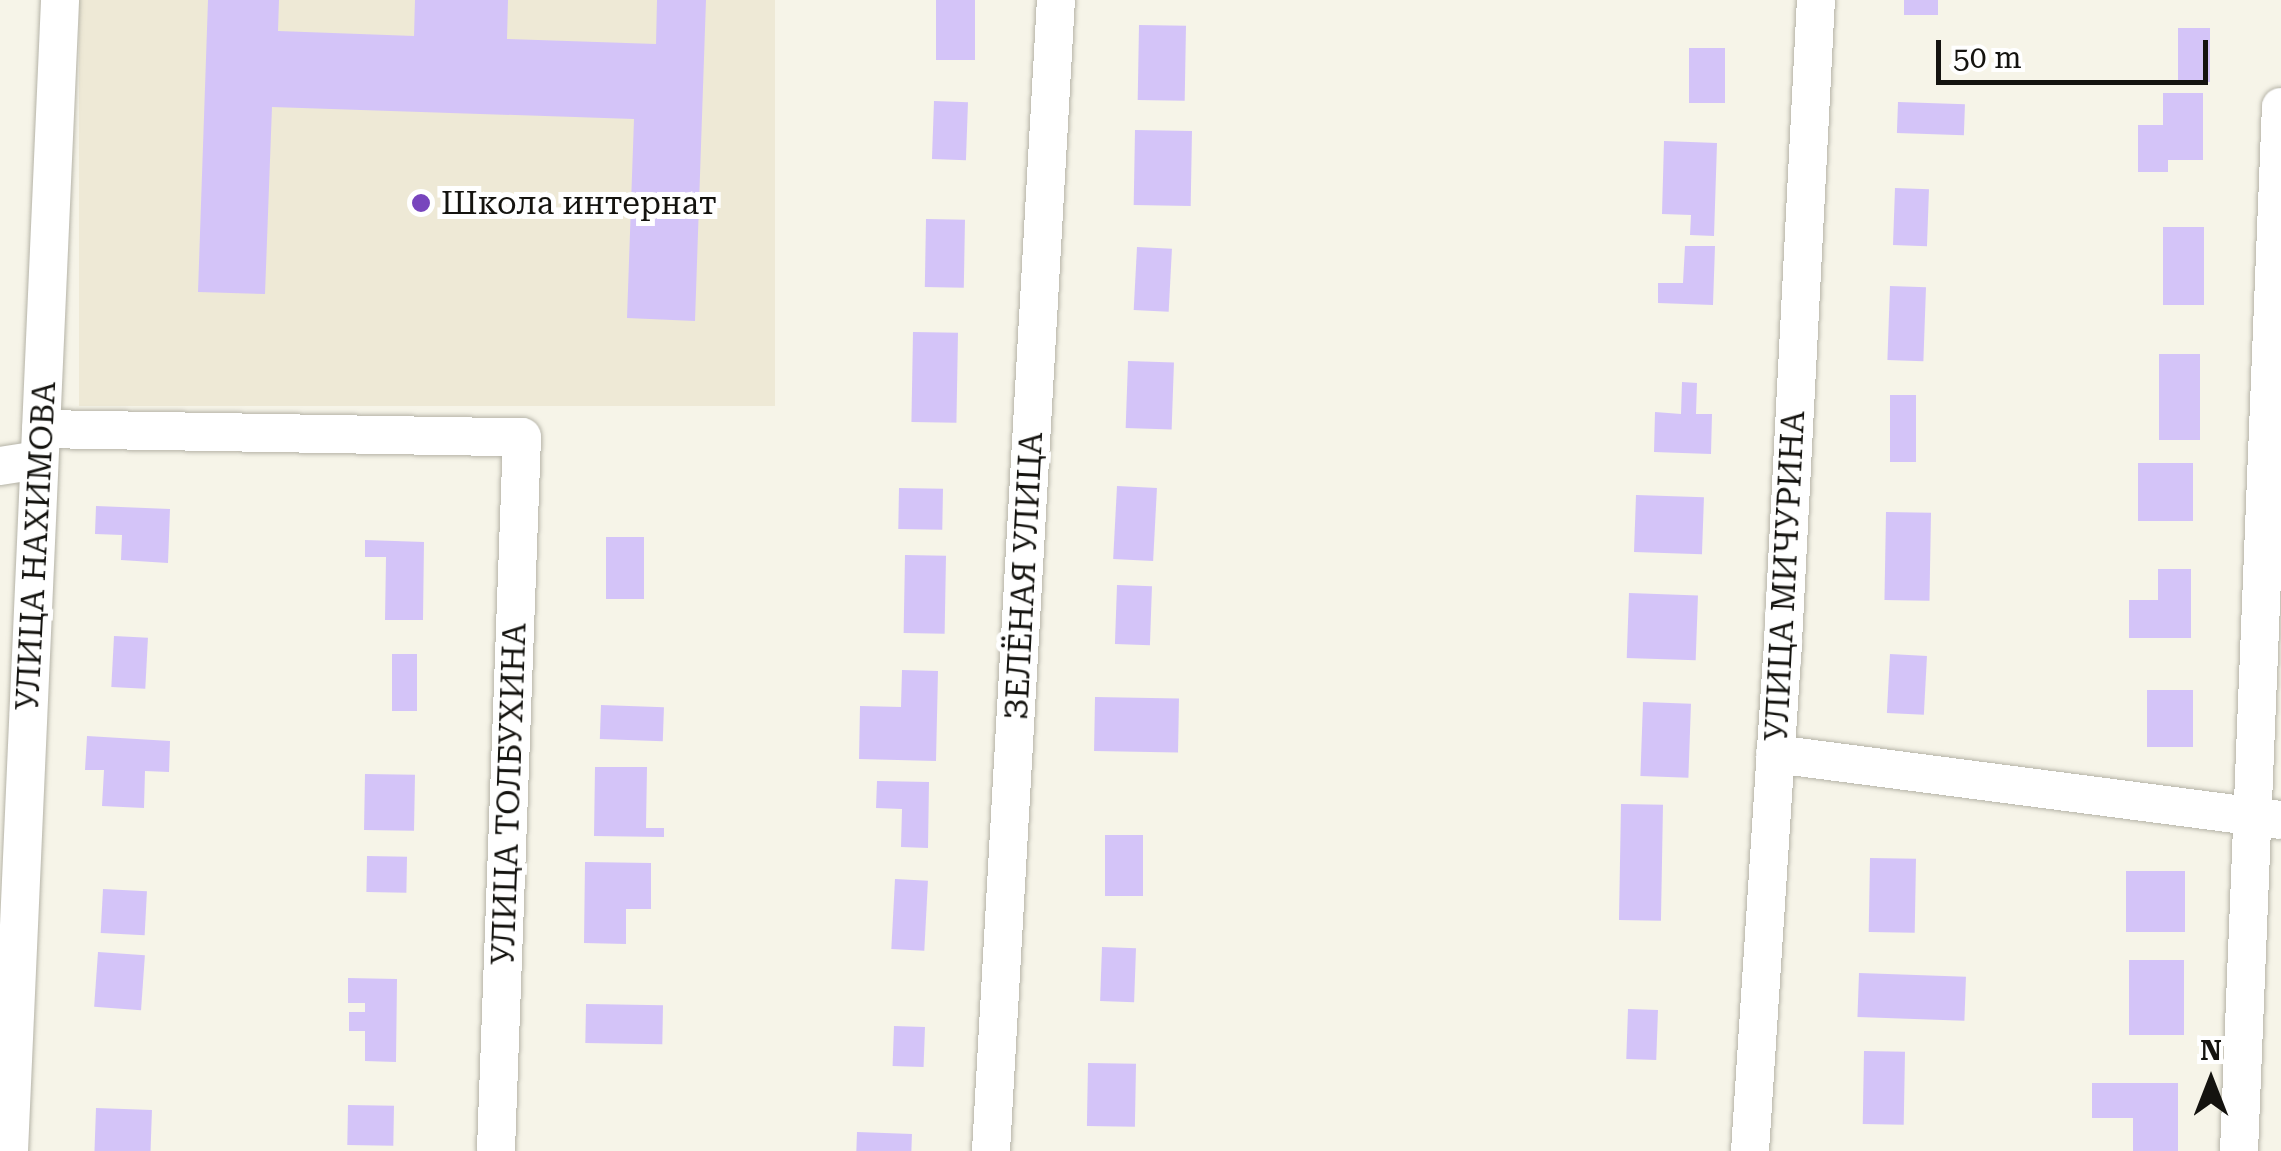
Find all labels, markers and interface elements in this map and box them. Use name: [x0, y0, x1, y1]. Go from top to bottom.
scale bar: [1941, 20, 2214, 82]
text: 50 m: [1953, 40, 2022, 75]
place label: Школа интернат: [441, 184, 717, 222]
marker: Школа интернат: [410, 192, 432, 214]
street label: УЛИЦА НАХИМОВА: [8, 381, 64, 711]
street label: УЛИЦА МИЧУРИНА: [1757, 410, 1813, 742]
street label: ЗЕЛЁНАЯ УЛИЦА: [997, 431, 1051, 721]
street label: УЛИЦА ТОЛБУХИНА: [484, 622, 534, 966]
north arrow: [2161, 1031, 2261, 1131]
text: N: [2200, 1034, 2222, 1067]

